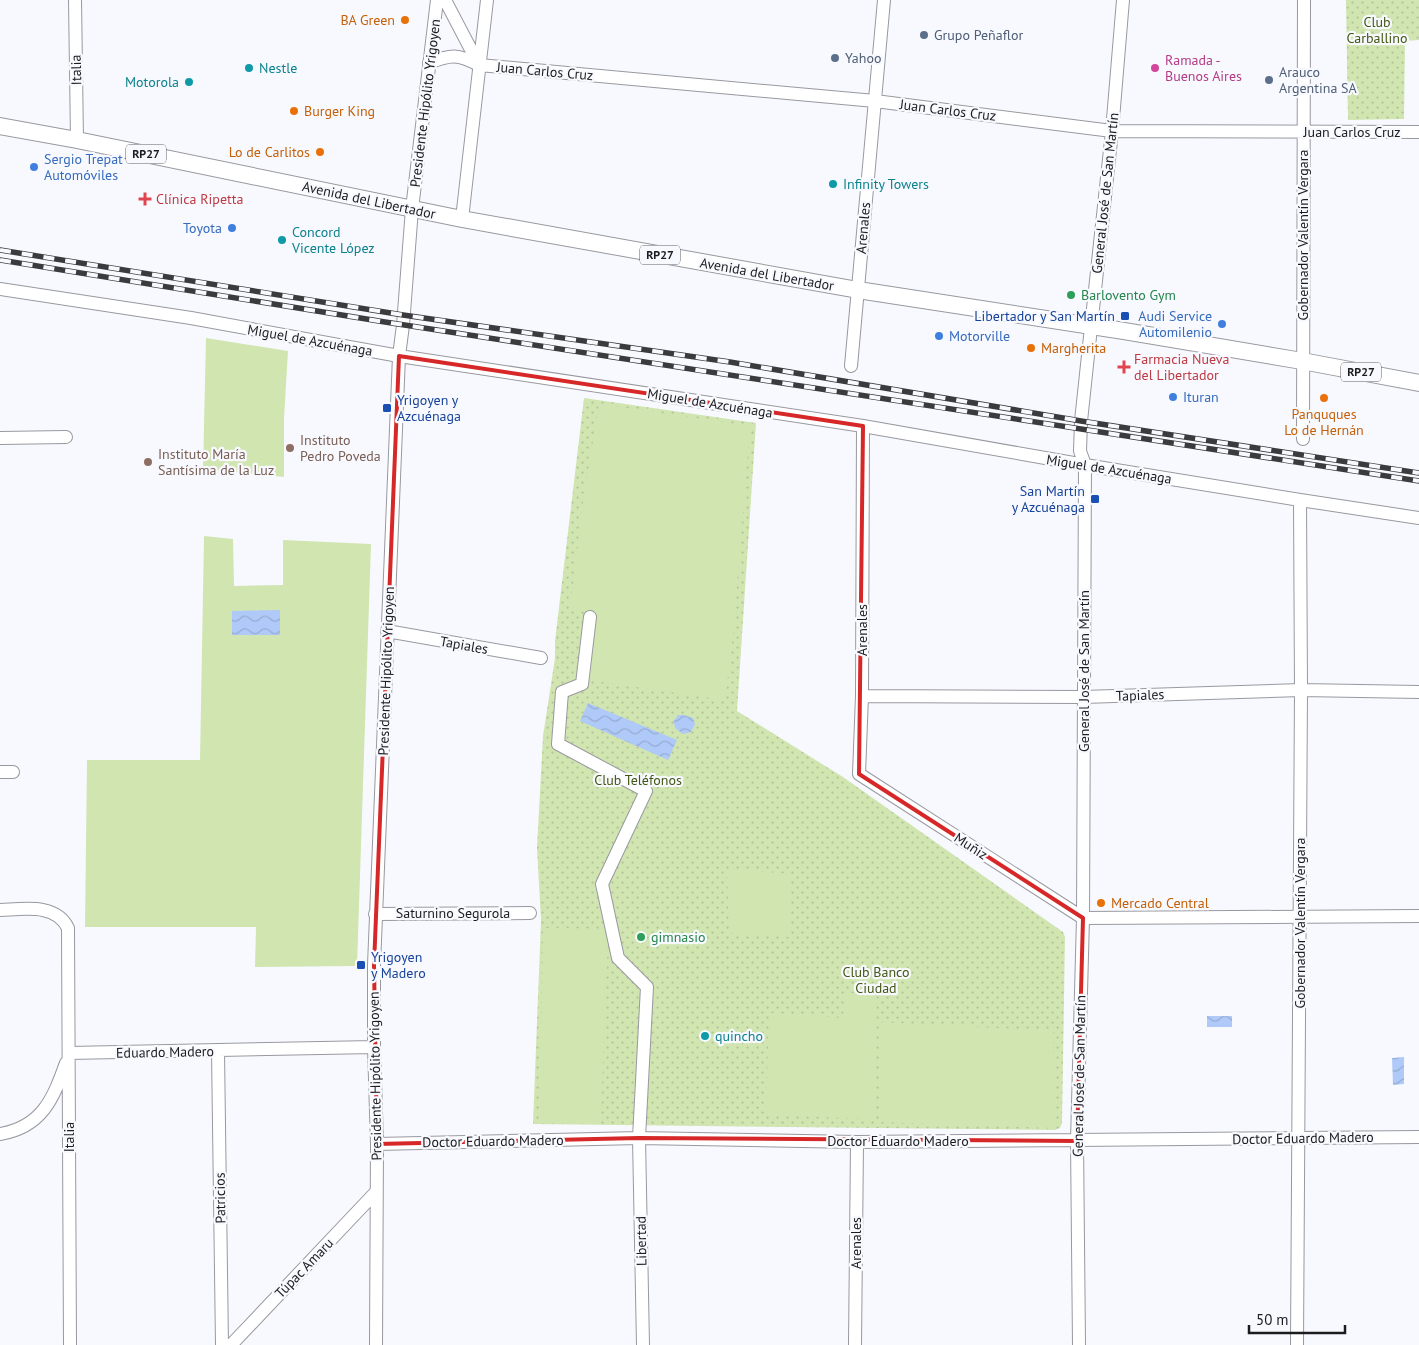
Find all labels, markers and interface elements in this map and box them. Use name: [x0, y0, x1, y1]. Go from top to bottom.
place label: BA Green: [340, 11, 395, 29]
park label: Club Carballino: [1346, 13, 1408, 47]
marker: BA Green: [399, 14, 411, 26]
street label: Presidente Hipólito Yrigoyen: [406, 18, 444, 188]
place label: Grupo Peñaflor: [934, 26, 1023, 44]
marker: Grupo Peñaflor: [918, 29, 930, 41]
place label: Yahoo: [845, 49, 881, 67]
place label: Ramada - Buenos Aires: [1165, 51, 1242, 85]
marker: Yahoo: [829, 52, 841, 64]
street label: Italia: [67, 55, 85, 85]
street label: Juan Carlos Cruz: [495, 58, 594, 84]
place label: Nestle: [259, 59, 297, 77]
marker: Nestle: [243, 62, 255, 74]
marker: Ramada - Buenos Aires: [1149, 62, 1161, 74]
place label: Arauco Argentina SA: [1279, 63, 1358, 97]
place label: Motorola: [125, 73, 179, 91]
marker: Arauco Argentina SA: [1263, 74, 1275, 86]
marker: Motorola: [183, 76, 195, 88]
street label: Juan Carlos Cruz: [898, 95, 997, 125]
place label: Burger King: [304, 102, 375, 120]
marker: Burger King: [288, 105, 300, 117]
street label: General José de San Martín: [1088, 112, 1122, 274]
street label: Juan Carlos Cruz: [1303, 123, 1400, 141]
place label: Lo de Carlitos: [229, 143, 310, 161]
road number: RP27: [126, 144, 166, 164]
marker: Lo de Carlitos: [314, 146, 326, 158]
street label: Gobernador Valentín Vergara: [1294, 149, 1312, 320]
place label: Sergio Trepat Automóviles: [44, 150, 123, 184]
marker: Sergio Trepat Automóviles: [28, 161, 40, 173]
place label: Infinity Towers: [843, 175, 929, 193]
street label: Avenida del Libertador: [301, 177, 438, 223]
marker: Infinity Towers: [827, 178, 839, 190]
place label: Clínica Ripetta: [156, 190, 243, 208]
marker: Clínica Ripetta: [138, 192, 152, 206]
street label: Arenales: [852, 201, 874, 255]
place label: Toyota: [183, 219, 222, 237]
marker: Toyota: [226, 222, 238, 234]
place label: Concord Vicente López: [291, 223, 375, 257]
marker: Concord Vicente López: [276, 234, 288, 246]
road number: RP27: [640, 246, 680, 264]
street label: Avenida del Libertador: [699, 253, 836, 295]
place label: Barlovento Gym: [1081, 286, 1176, 304]
marker: Barlovento Gym: [1065, 289, 1077, 301]
place label: Libertador y San Martín: [974, 307, 1115, 325]
place label: Audi Service Automilenio: [1138, 307, 1212, 341]
marker: Libertador y San Martín: [1119, 310, 1131, 322]
marker: Audi Service Automilenio: [1216, 318, 1228, 330]
street label: Miguel de Azcuénaga: [246, 320, 374, 360]
place label: Motorville: [949, 327, 1010, 345]
marker: Motorville: [933, 330, 945, 342]
place label: Margherita: [1041, 339, 1106, 357]
marker: Margherita: [1025, 342, 1037, 354]
place label: Farmacia Nueva del Libertador: [1134, 350, 1230, 384]
marker: Farmacia Nueva del Libertador: [1118, 361, 1130, 373]
road number: RP27: [1341, 362, 1381, 382]
street label: Miguel de Azcuénaga: [646, 384, 774, 422]
place label: Ituran: [1183, 388, 1219, 406]
place label: Yrigoyen y Azcuénaga: [397, 391, 461, 425]
marker: Ituran: [1167, 391, 1179, 403]
marker: Panquques Lo de Hernán: [1318, 392, 1330, 404]
marker: Yrigoyen y Azcuénaga: [381, 402, 393, 414]
place label: Panquques Lo de Hernán: [1284, 405, 1364, 439]
place label: Instituto Pedro Poveda: [300, 431, 381, 465]
marker: Instituto Pedro Poveda: [284, 442, 296, 454]
place label: Instituto María Santísima de la Luz: [158, 445, 274, 479]
street label: Miguel de Azcuénaga: [1045, 450, 1173, 488]
marker: Instituto María Santísima de la Luz: [142, 456, 154, 468]
place label: San Martín y Azcuénaga: [1012, 482, 1085, 516]
marker: San Martín y Azcuénaga: [1089, 493, 1101, 505]
street label: Presidente Hipólito Yrigoyen: [374, 586, 398, 756]
street label: General José de San Martín: [1075, 590, 1093, 752]
street label: Arenales: [853, 604, 871, 656]
street label: Tapiales: [439, 632, 490, 658]
street label: Tapiales: [1115, 685, 1165, 705]
park label: Club Teléfonos: [594, 771, 682, 789]
street label: Muñiz: [951, 829, 991, 863]
street label: Gobernador Valentín Vergara: [1291, 837, 1309, 1008]
place label: Mercado Central: [1111, 894, 1209, 912]
marker: Mercado Central: [1095, 897, 1107, 909]
street label: Saturnino Segurola: [396, 904, 510, 922]
place label: gimnasio: [651, 928, 705, 946]
marker: gimnasio: [635, 931, 647, 943]
place label: Yrigoyen y Madero: [371, 948, 426, 982]
marker: Yrigoyen y Madero: [355, 959, 367, 971]
park label: Club Banco Ciudad: [842, 963, 910, 997]
street label: Presidente Hipólito Yrigoyen: [365, 991, 385, 1161]
street label: General José de San Martín: [1069, 995, 1089, 1157]
place label: quincho: [715, 1027, 763, 1045]
marker: quincho: [699, 1030, 711, 1042]
street label: Eduardo Madero: [116, 1042, 214, 1062]
street label: Italia: [60, 1122, 78, 1152]
street label: Doctor Eduardo Madero: [1232, 1128, 1374, 1148]
street label: Doctor Eduardo Madero: [422, 1131, 564, 1151]
street label: Doctor Eduardo Madero: [827, 1132, 969, 1150]
street label: Patricios: [211, 1172, 229, 1224]
street label: Libertad: [632, 1216, 650, 1266]
street label: Arenales: [847, 1217, 865, 1269]
street label: Túpac Amaru: [271, 1234, 337, 1302]
scale bar: [1249, 1302, 1345, 1334]
text: 50 m: [1256, 1310, 1289, 1329]

